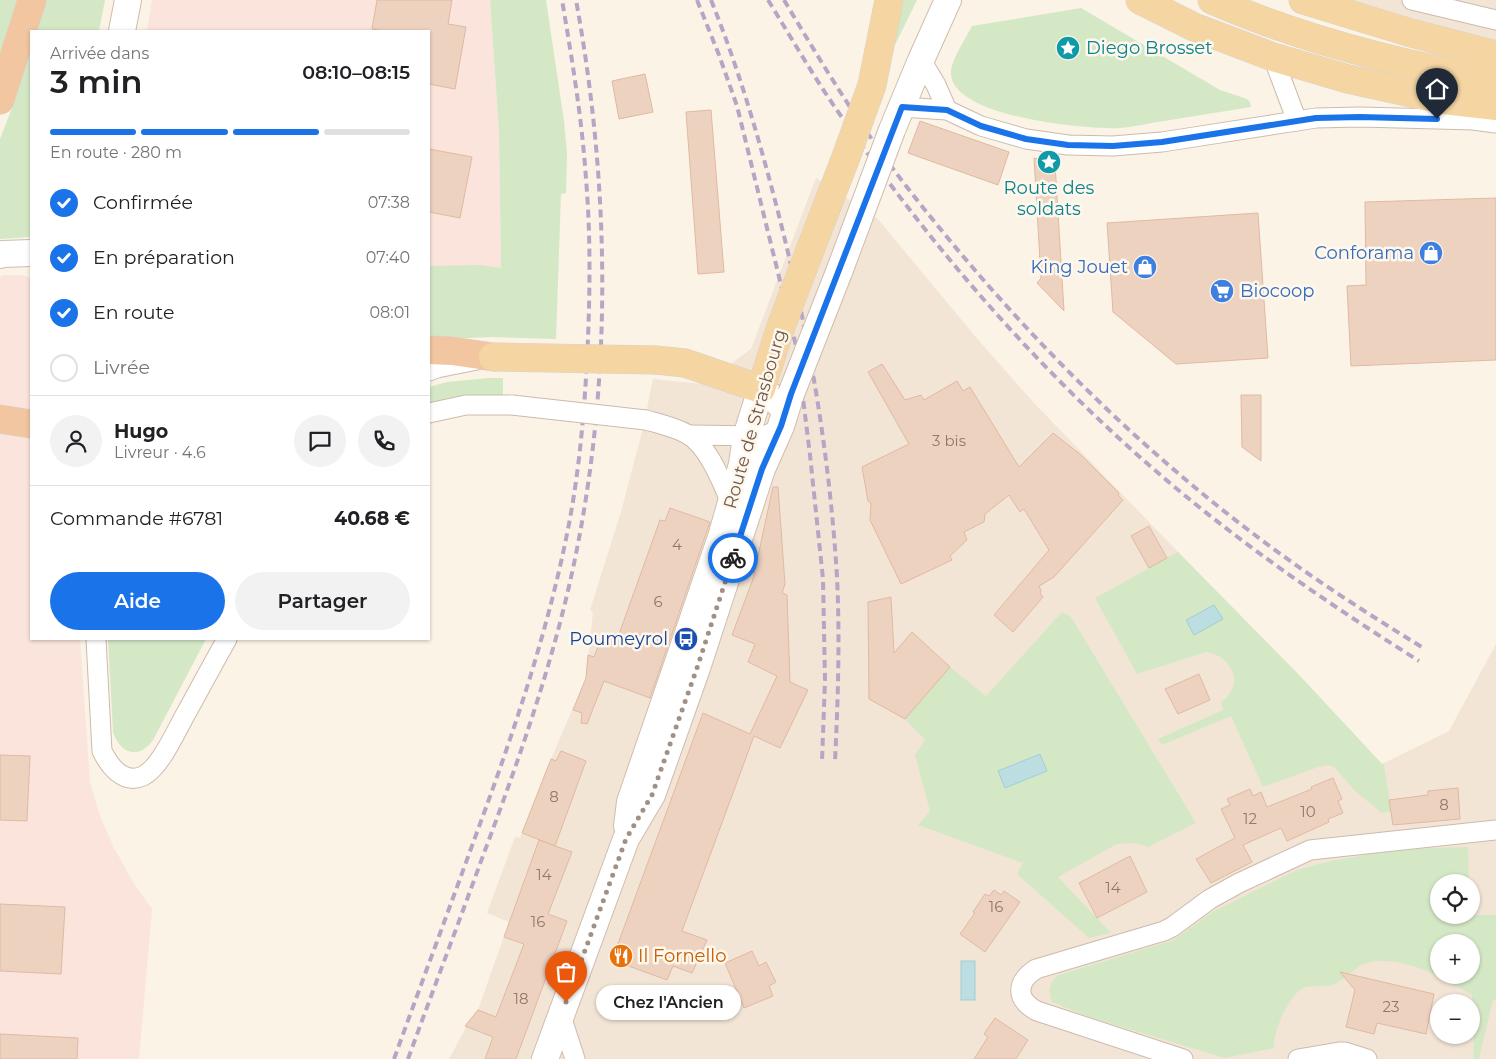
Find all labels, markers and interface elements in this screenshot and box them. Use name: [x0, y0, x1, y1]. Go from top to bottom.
place icon: Diego Brosset: [1055, 35, 1081, 61]
place label: Diego Brosset: [1086, 37, 1213, 59]
text: Arrivée dans: [50, 44, 149, 63]
text: 08:10–08:15: [302, 61, 410, 84]
text: 3 min: [50, 62, 142, 101]
pin: [1416, 68, 1458, 119]
icon: home: [1423, 75, 1451, 103]
text: En route · 280 m: [50, 143, 182, 162]
place icon: Route des soldats: [1036, 149, 1062, 175]
place label: Route des soldats: [1004, 177, 1095, 220]
icon: check: [50, 189, 78, 217]
text: Confirmée: [93, 191, 193, 214]
text: 07:38: [368, 193, 410, 212]
shop icon: Conforama: [1418, 240, 1444, 266]
place label: Conforama: [1314, 242, 1414, 264]
icon: check: [50, 244, 78, 272]
text: En préparation: [93, 246, 235, 269]
text: 07:40: [366, 248, 410, 267]
shop icon: King Jouet: [1132, 254, 1158, 280]
place label: King Jouet: [1031, 256, 1128, 278]
supermarket icon: Biocoop: [1209, 278, 1235, 304]
place label: Biocoop: [1240, 280, 1314, 302]
icon: check: [50, 299, 78, 327]
text: En route: [93, 301, 174, 324]
text: 08:01: [369, 303, 410, 322]
street label: Route de Strasbourg: [719, 327, 791, 511]
text: Livrée: [93, 356, 150, 379]
button: person: [50, 415, 102, 467]
button: chat: [294, 415, 346, 467]
button: phone: [358, 415, 410, 467]
text: Hugo: [114, 420, 168, 443]
house number: 3 bis: [932, 431, 966, 450]
text: Livreur · 4.6: [114, 443, 206, 462]
text: Commande #6781: [50, 507, 223, 530]
text: 40.68 €: [334, 507, 410, 530]
courier: [708, 533, 758, 583]
house number: 4: [672, 535, 682, 554]
icon: bike: [719, 544, 747, 572]
button: Aide: [50, 572, 225, 630]
button: Partager: [235, 572, 410, 630]
house number: 6: [653, 592, 663, 611]
bus stop icon: Poumeyrol: [673, 626, 699, 652]
place label: Poumeyrol: [569, 628, 668, 650]
house number: 8: [549, 787, 559, 806]
house number: 8: [1439, 795, 1449, 814]
house number: 10: [1300, 802, 1316, 821]
house number: 12: [1243, 809, 1257, 828]
house number: 14: [536, 865, 552, 884]
map controls: [1430, 874, 1480, 1044]
button: locate: [1430, 874, 1480, 924]
house number: 14: [1105, 878, 1121, 897]
house number: 16: [989, 897, 1003, 916]
house number: 16: [531, 912, 545, 931]
button: +: [1430, 934, 1480, 984]
restaurant icon: Il Fornello: [608, 943, 634, 969]
place label: Il Fornello: [638, 945, 726, 967]
pin: [545, 951, 587, 1002]
icon: bag: [552, 958, 580, 986]
callout: Chez l'Ancien: [596, 984, 741, 1020]
house number: 18: [514, 989, 529, 1008]
text: Chez l'Ancien: [613, 993, 724, 1012]
button: −: [1430, 994, 1480, 1044]
house number: 23: [1383, 997, 1399, 1016]

